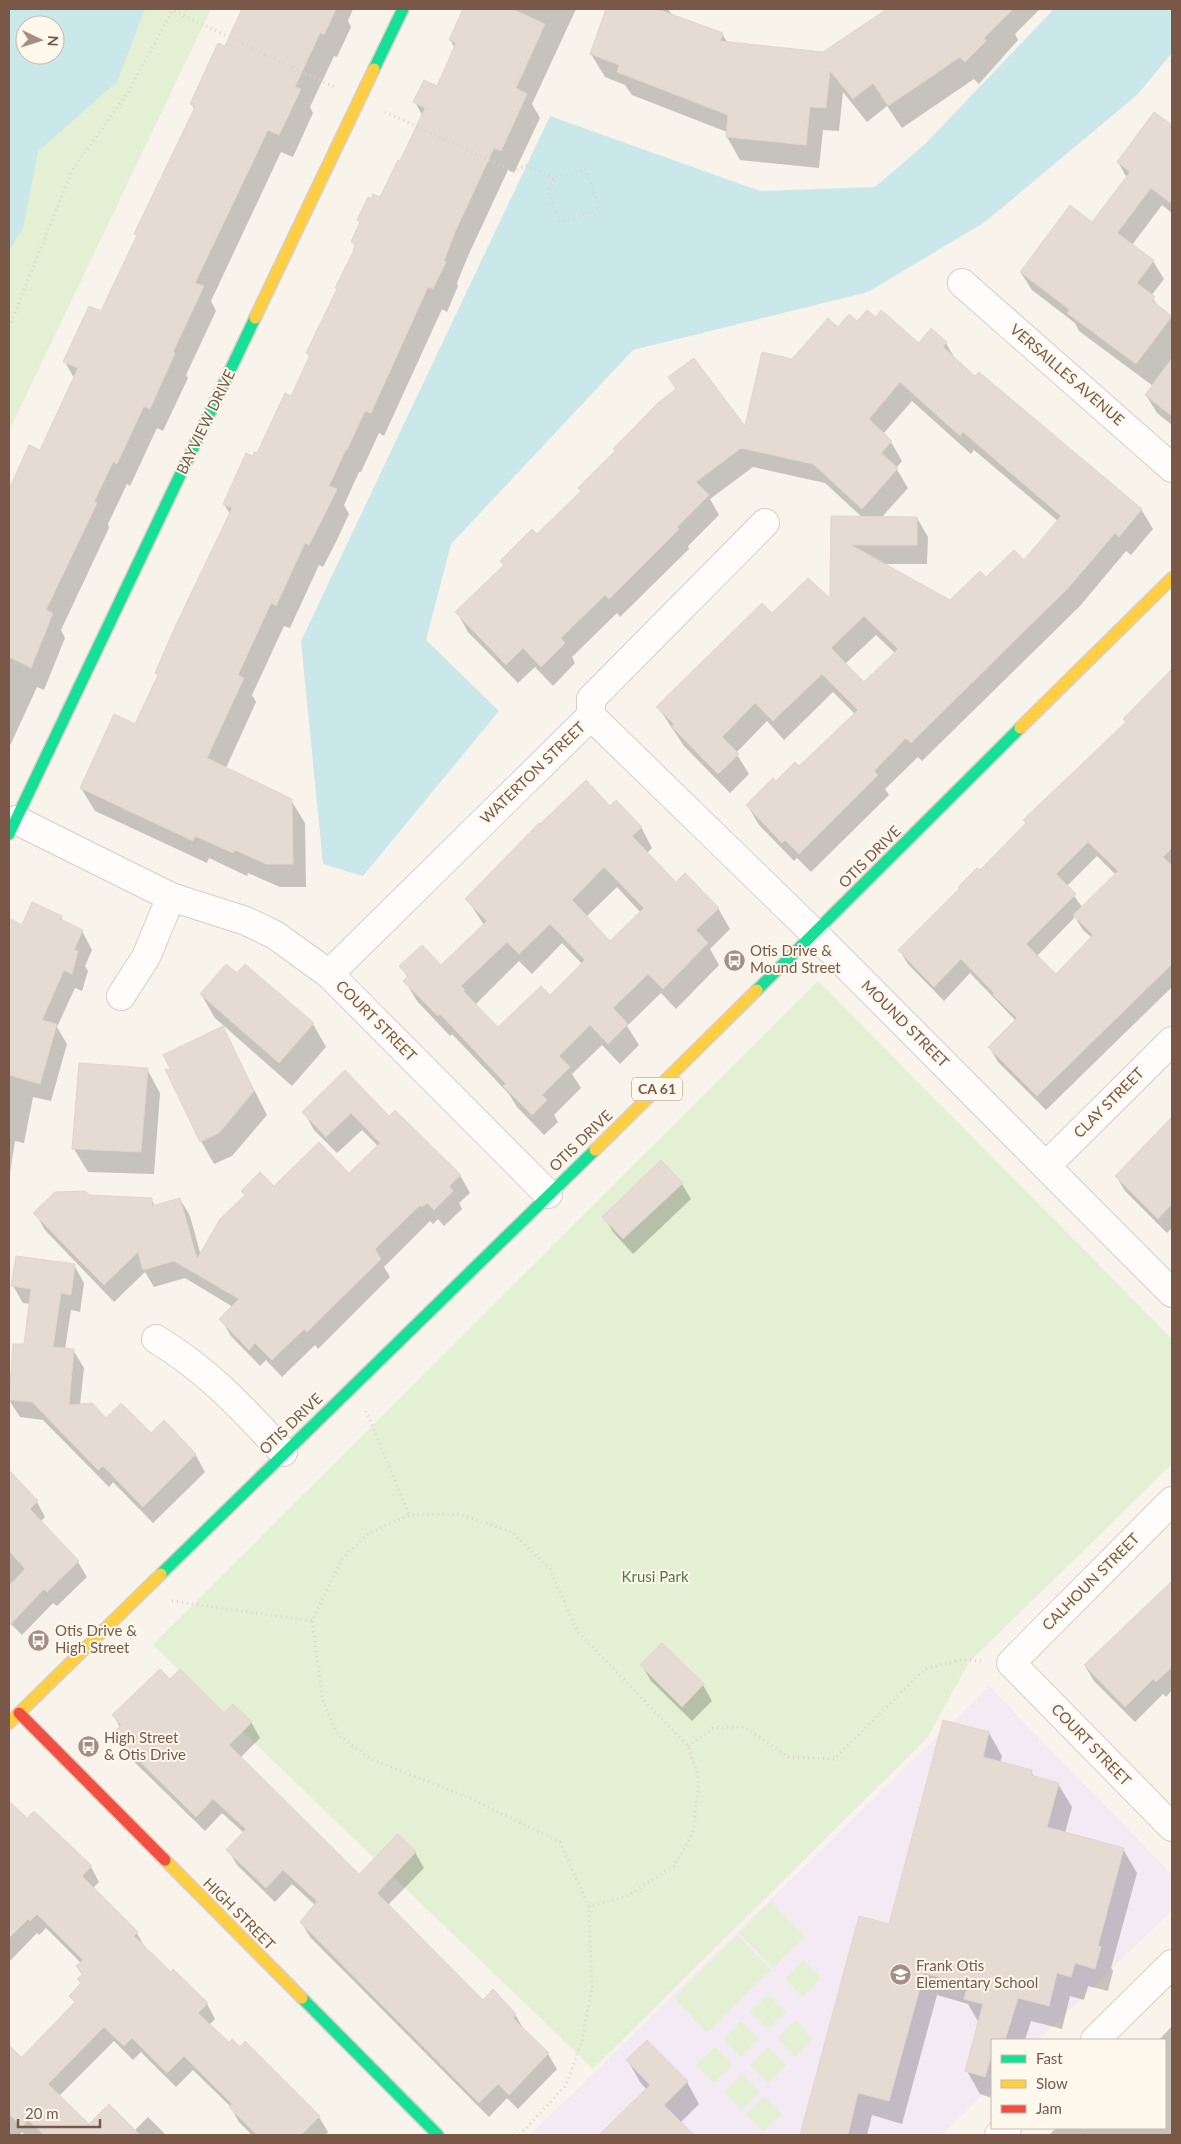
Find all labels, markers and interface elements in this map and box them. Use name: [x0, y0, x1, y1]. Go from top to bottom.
north arrow: [15, 15, 65, 65]
text: N: [45, 35, 62, 47]
street label: VERSAILLES AVENUE: [1007, 320, 1128, 429]
street label: BAYVIEW DRIVE: [172, 366, 238, 477]
street label: WATERTON STREET: [476, 718, 589, 827]
street label: OTIS DRIVE: [835, 822, 904, 891]
place label: Otis Drive & Mound Street: [750, 941, 841, 976]
bus stop icon: Otis Drive & Mound Street: [722, 948, 746, 972]
street label: COURT STREET: [333, 976, 421, 1064]
street label: MOUND STREET: [858, 976, 953, 1071]
street label: CLAY STREET: [1069, 1063, 1147, 1141]
road number: CA 61: [632, 1078, 682, 1100]
street label: OTIS DRIVE: [545, 1106, 615, 1175]
street label: OTIS DRIVE: [255, 1389, 325, 1458]
street label: CALHOUN STREET: [1038, 1529, 1143, 1634]
park label: Krusi Park: [622, 1567, 689, 1585]
place label: Otis Drive & High Street: [55, 1621, 137, 1656]
bus stop icon: Otis Drive & High Street: [27, 1628, 51, 1652]
street label: COURT STREET: [1048, 1700, 1135, 1789]
place label: High Street & Otis Drive: [104, 1728, 186, 1763]
bus stop icon: High Street & Otis Drive: [76, 1735, 100, 1759]
street label: HIGH STREET: [200, 1874, 280, 1953]
place label: Frank Otis Elementary School: [916, 1956, 1038, 1991]
school or university icon: Frank Otis Elementary School: [888, 1963, 912, 1987]
legend: [991, 2039, 1166, 2129]
text: Fast: [1036, 2049, 1063, 2067]
text: Slow: [1036, 2074, 1068, 2092]
scale bar: [18, 2096, 100, 2128]
text: Jam: [1036, 2099, 1062, 2117]
text: 20 m: [25, 2104, 59, 2122]

